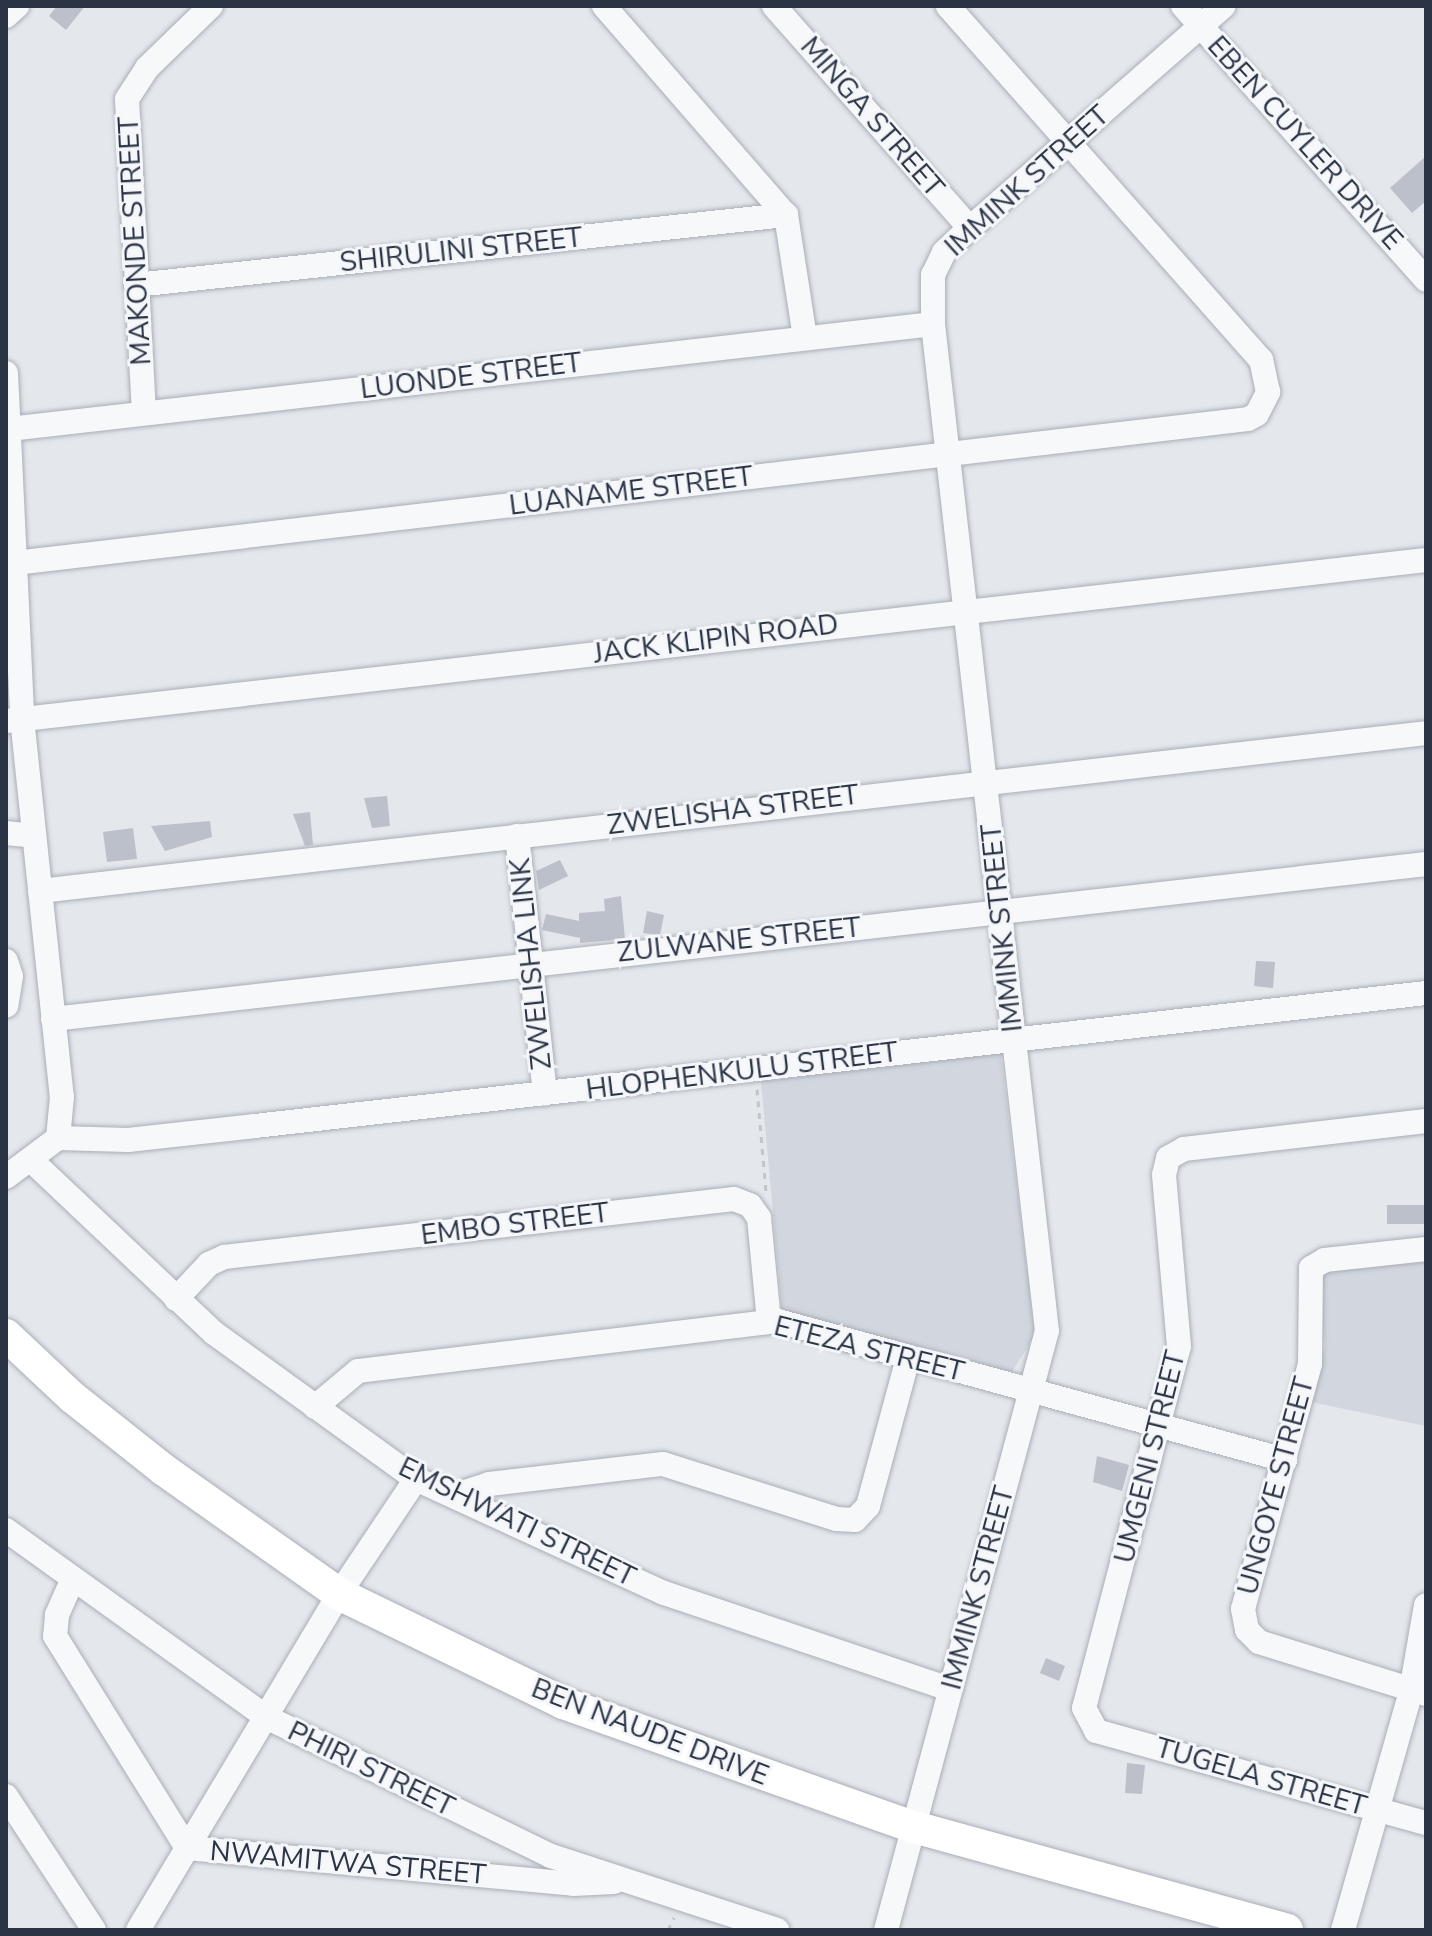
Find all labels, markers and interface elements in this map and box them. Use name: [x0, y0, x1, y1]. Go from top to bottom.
street label: EBEN CUYLER DRIVE: [1200, 29, 1410, 257]
street label: MINGA STREET: [793, 30, 951, 204]
street label: IMMINK STREET: [938, 99, 1116, 263]
street label: MAKONDE STREET: [112, 116, 158, 366]
street label: SHIRULINI STREET: [338, 221, 584, 279]
street label: LUONDE STREET: [358, 346, 584, 406]
street label: LUANAME STREET: [507, 459, 755, 523]
street label: JACK KLIPIN ROAD: [592, 607, 840, 671]
street label: ZWELISHA STREET: [605, 778, 861, 842]
street label: IMMINK STREET: [974, 822, 1030, 1034]
street label: ZWELISHA LINK: [503, 857, 559, 1071]
street label: ZULWANE STREET: [615, 910, 863, 970]
street label: HLOPHENKULU STREET: [584, 1035, 900, 1107]
street label: EMBO STREET: [419, 1196, 611, 1252]
street label: ETEZA STREET: [771, 1309, 967, 1389]
street label: UMGENI STREET: [1107, 1347, 1193, 1567]
street label: UNGOYE STREET: [1231, 1374, 1321, 1598]
street label: EMSHWATI STREET: [393, 1450, 641, 1594]
street label: IMMINK STREET: [935, 1483, 1021, 1693]
street label: BEN NAUDE DRIVE: [527, 1671, 773, 1793]
street label: PHIRI STREET: [282, 1714, 460, 1824]
street label: TUGELA STREET: [1152, 1731, 1370, 1823]
street label: NWAMITWA STREET: [208, 1834, 488, 1892]

